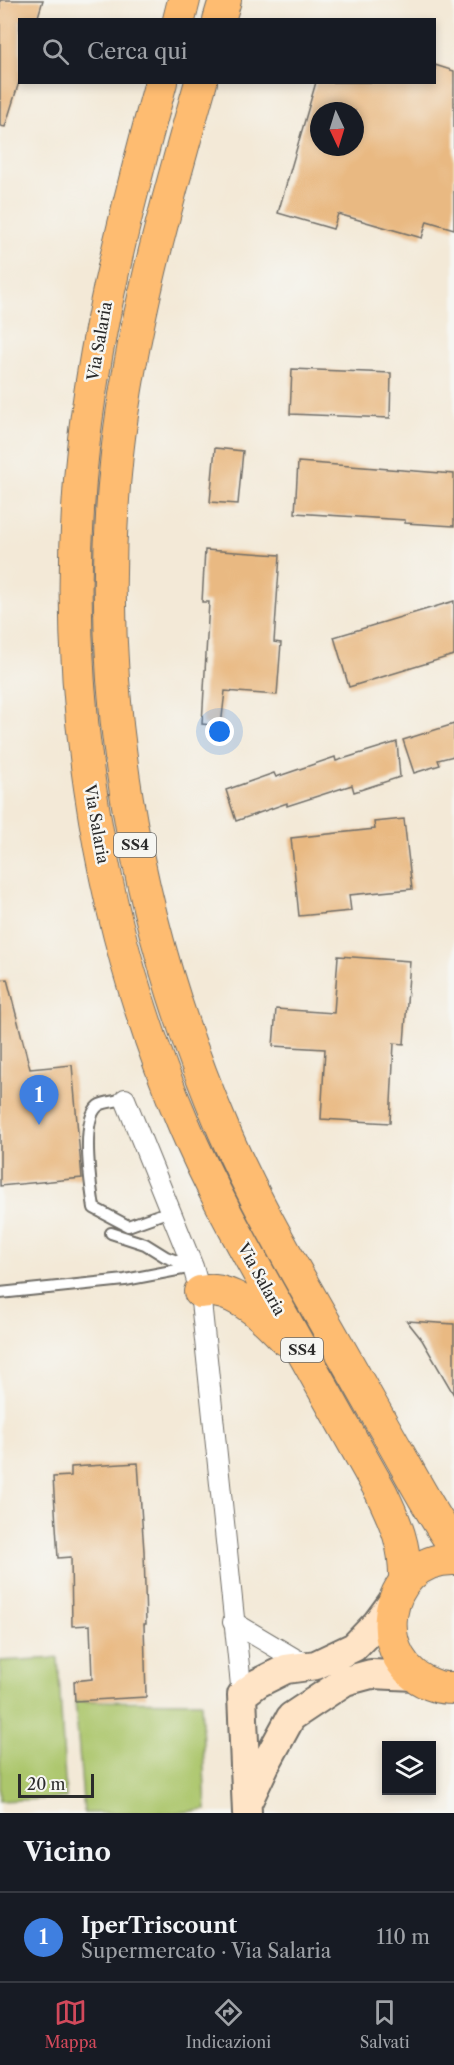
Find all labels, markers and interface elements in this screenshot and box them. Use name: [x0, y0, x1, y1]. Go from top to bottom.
search box: [18, 18, 436, 84]
icon: search: [39, 35, 72, 68]
text: Cerca qui: [87, 38, 188, 65]
north arrow: [310, 102, 364, 156]
street label: Via Salaria: [82, 299, 116, 383]
your location: [205, 717, 234, 746]
street label: Via Salaria: [80, 782, 114, 866]
road number: SS4: [114, 833, 156, 857]
pin: 1: [20, 1076, 58, 1125]
street label: Via Salaria: [233, 1238, 290, 1319]
road number: SS4: [281, 1338, 323, 1362]
map controls: [382, 1741, 436, 1795]
button: layers: [382, 1741, 436, 1795]
scale bar: [18, 1771, 94, 1798]
text: 20 m: [27, 1774, 66, 1794]
text: Vicino: [24, 1836, 111, 1868]
text: IperTriscount: [81, 1912, 237, 1939]
text: 1: [39, 1925, 48, 1949]
text: 110 m: [377, 1925, 430, 1949]
text: Supermercato · Via Salaria: [81, 1939, 331, 1963]
tab: Mappa: [44, 1996, 97, 2052]
tab: Indicazioni: [186, 1996, 271, 2052]
tab: Salvati: [360, 1996, 410, 2052]

